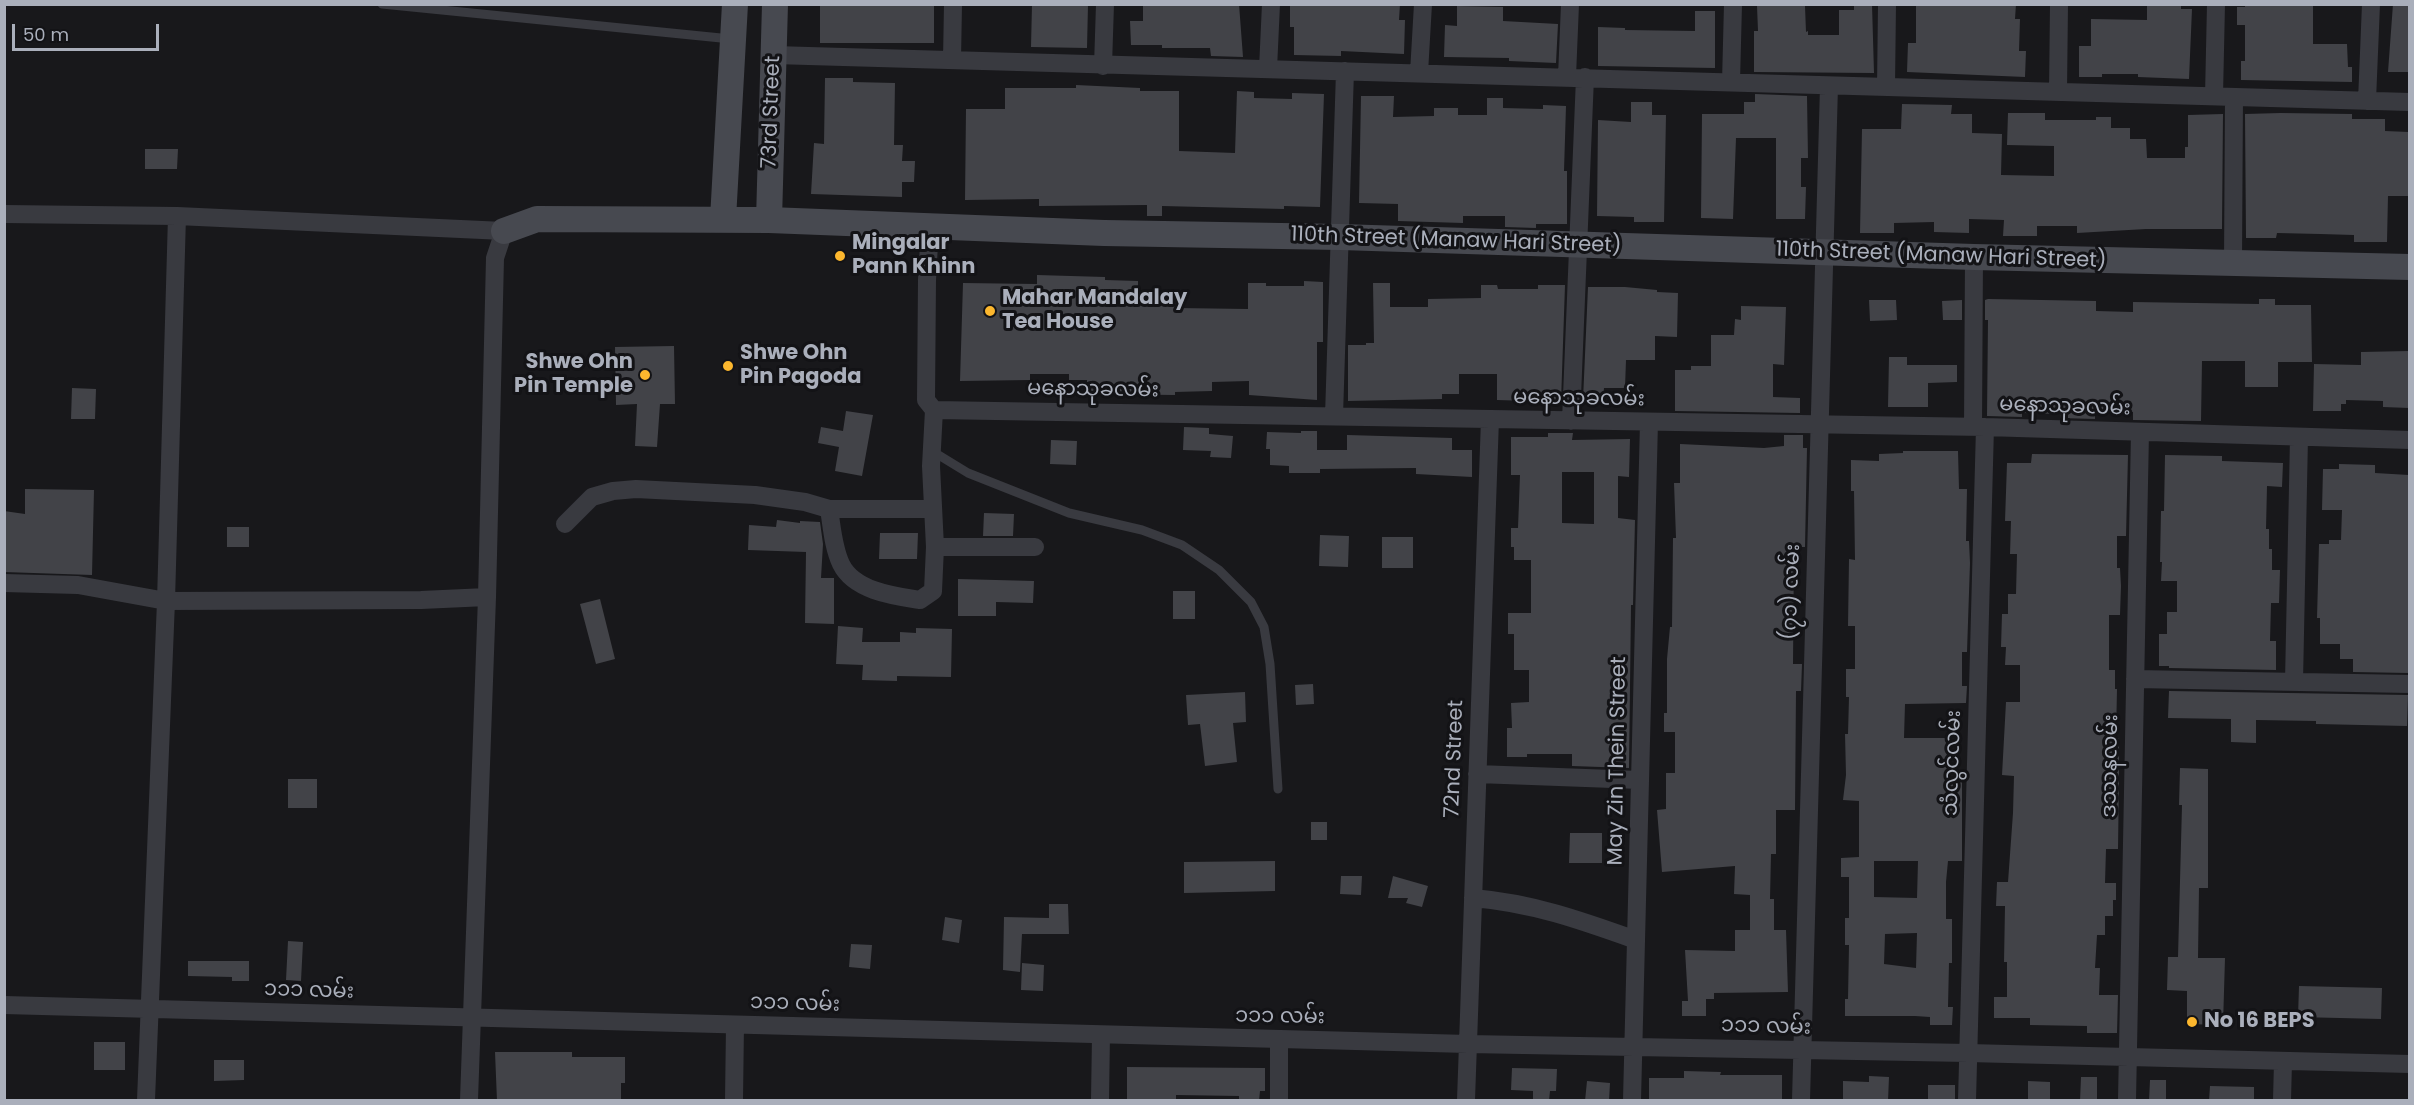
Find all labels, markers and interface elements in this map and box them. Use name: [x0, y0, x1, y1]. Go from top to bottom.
scale bar: [15, 12, 162, 50]
text: 50 m: [23, 22, 69, 47]
street label: 73rd Street: [757, 55, 787, 169]
street label: 110th Street (Manaw Hari Street): [1290, 223, 1622, 259]
place label: Mingalar Pann Khinn: [852, 231, 975, 281]
street label: 110th Street (Manaw Hari Street): [1775, 238, 2107, 274]
marker: Mingalar Pann Khinn: [833, 249, 847, 263]
place label: Mahar Mandalay Tea House: [1002, 286, 1187, 336]
marker: Mahar Mandalay Tea House: [983, 304, 997, 318]
place label: Shwe Ohn Pin Pagoda: [740, 341, 861, 391]
place label: Shwe Ohn Pin Temple: [514, 350, 633, 400]
marker: Shwe Ohn Pin Pagoda: [721, 359, 735, 373]
marker: Shwe Ohn Pin Temple: [638, 368, 652, 382]
street label: မနောသုခလမ်း: [1027, 376, 1159, 404]
street label: မနောသုခလမ်း: [1513, 385, 1645, 413]
street label: မနောသုခလမ်း: [1999, 392, 2131, 422]
street label: (၇၁) လမ်း: [1778, 543, 1806, 641]
street label: May Zin Thein Street: [1604, 656, 1632, 866]
street label: 72nd Street: [1440, 699, 1470, 819]
street label: သံလွင်လမ်း: [1939, 710, 1967, 816]
street label: ဒဿနလမ်း: [2097, 714, 2125, 818]
street label: ၁၁၁ လမ်း: [264, 977, 354, 1005]
street label: ၁၁၁ လမ်း: [750, 990, 840, 1018]
street label: ၁၁၁ လမ်း: [1235, 1004, 1325, 1030]
place label: No 16 BEPS: [2204, 1009, 2315, 1035]
street label: ၁၁၁ လမ်း: [1721, 1013, 1811, 1041]
marker: No 16 BEPS: [2185, 1015, 2199, 1029]

